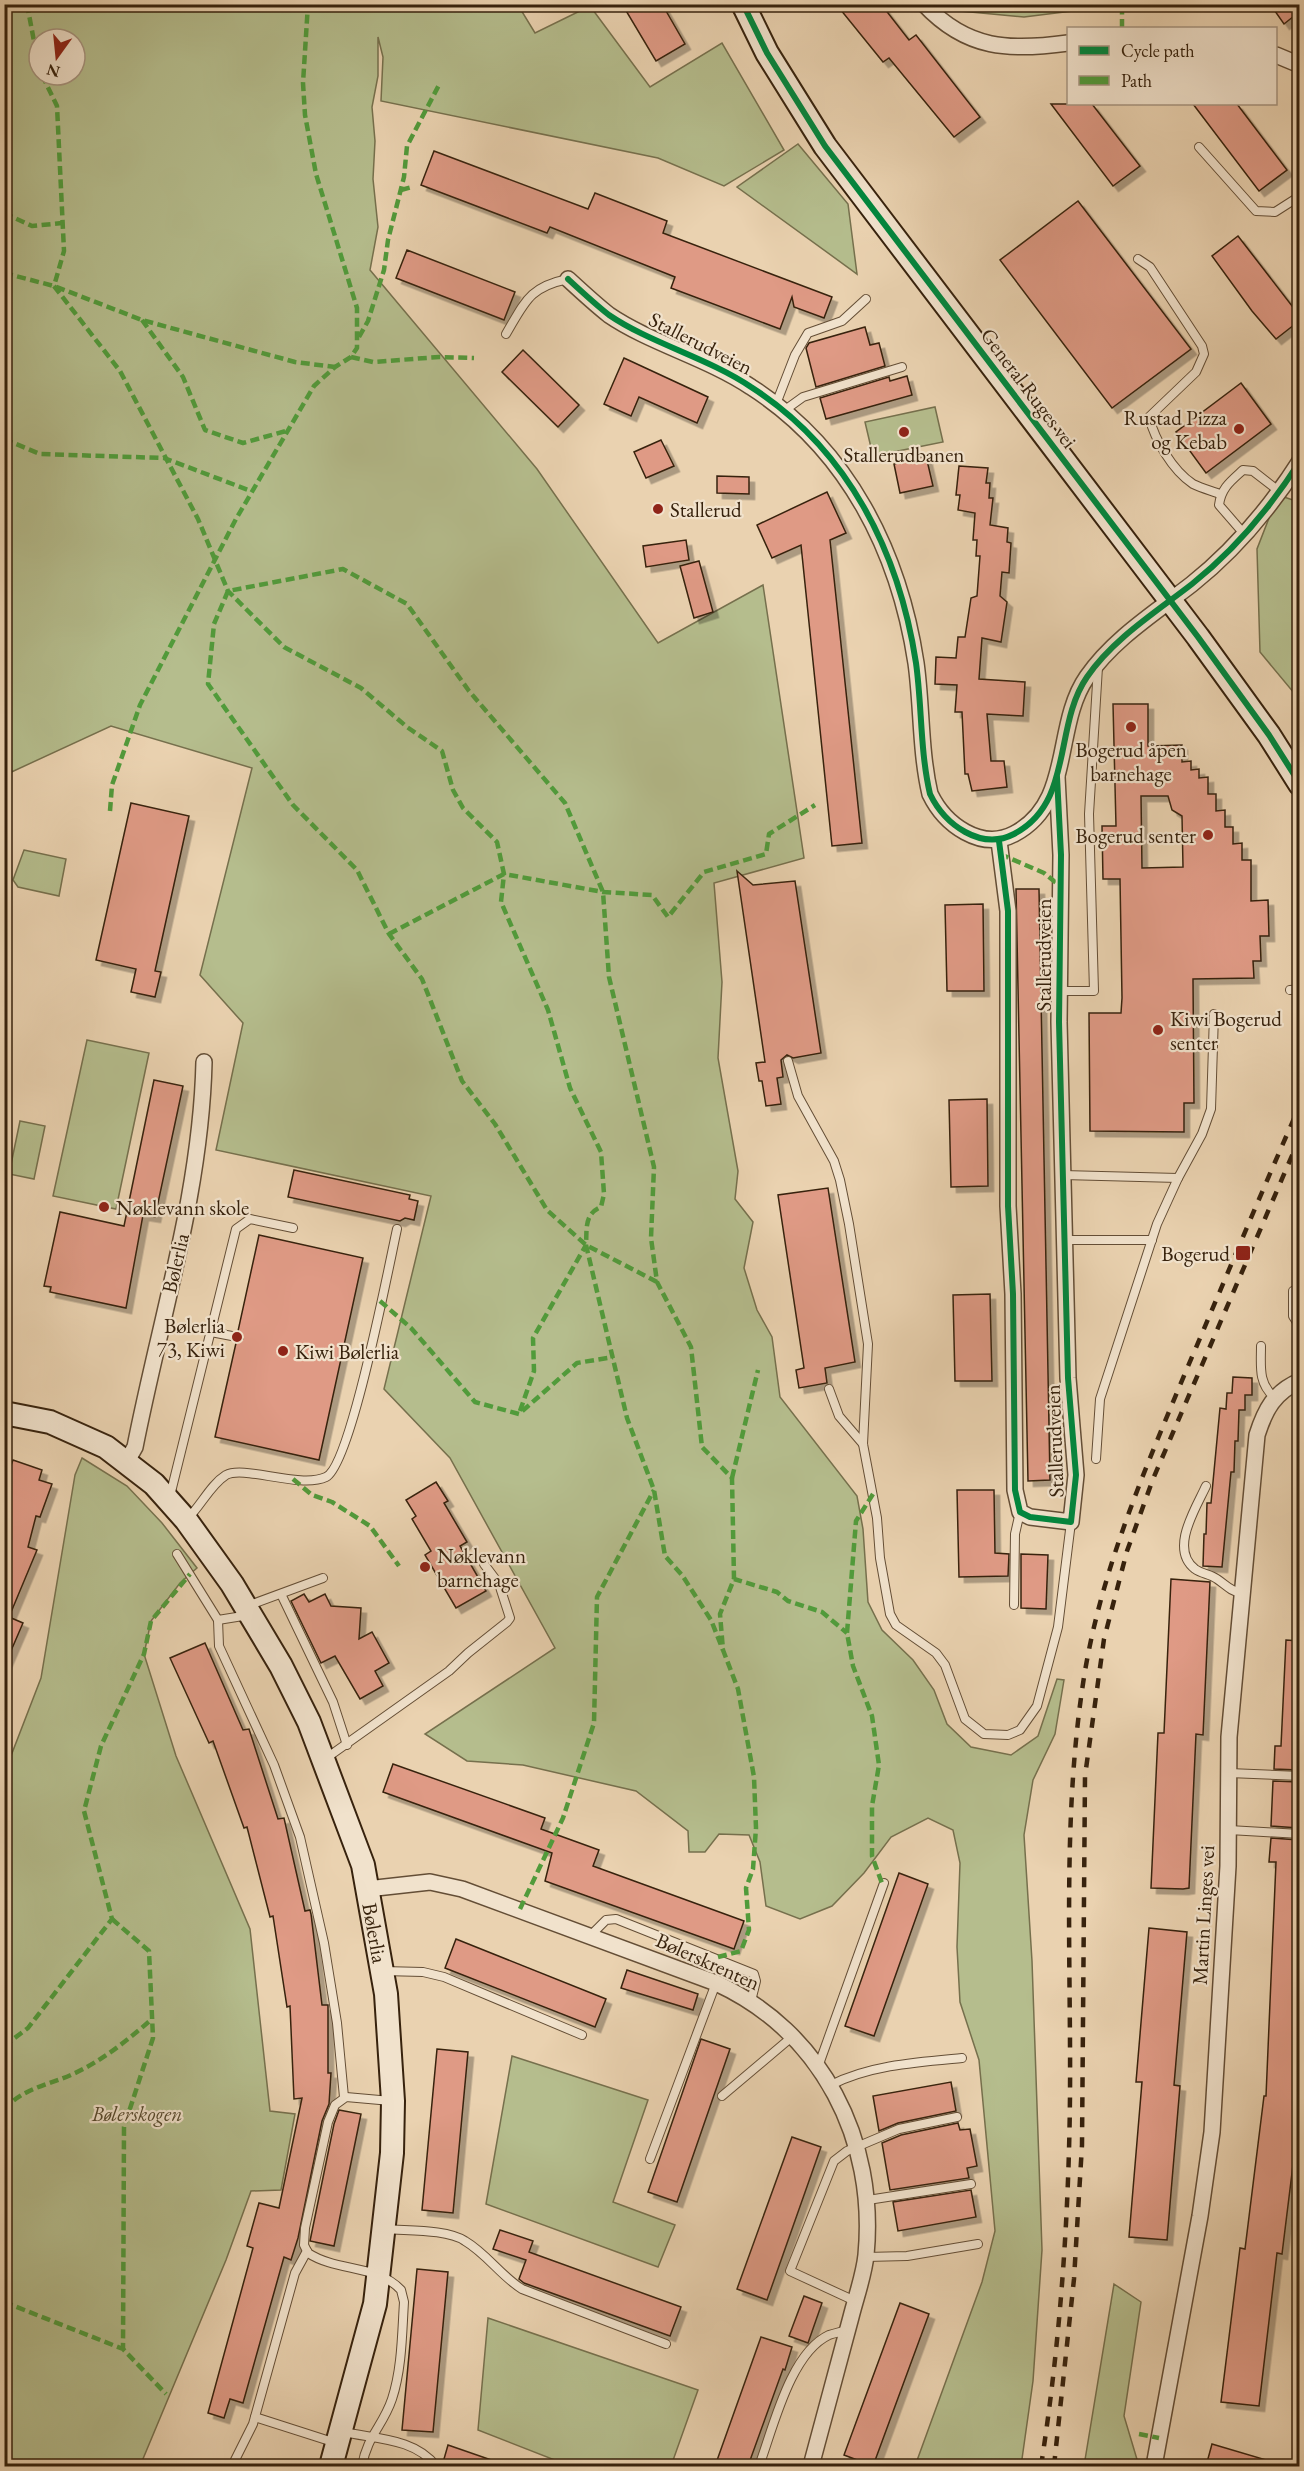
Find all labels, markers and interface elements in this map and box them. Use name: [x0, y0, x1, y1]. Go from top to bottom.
north arrow: [27, 27, 87, 87]
legend: [1067, 27, 1277, 105]
text: Cycle path: [1121, 39, 1195, 62]
text: N: [44, 59, 62, 83]
text: Path: [1121, 69, 1152, 92]
street label: Stallerudveien: [645, 305, 757, 381]
street label: General Ruges vei: [975, 322, 1083, 454]
place label: Rustad Pizza og Kebab: [1123, 404, 1228, 455]
marker: Rustad Pizza og Kebab: [1232, 422, 1246, 436]
marker: Stallerudbanen: [897, 425, 911, 439]
place label: Stallerudbanen: [844, 441, 964, 468]
place label: Stallerud: [670, 496, 742, 523]
marker: Stallerud: [651, 502, 665, 516]
marker: Bogerud åpen barnehage: [1124, 720, 1138, 734]
place label: Bogerud åpen barnehage: [1075, 736, 1187, 787]
place label: Bogerud senter: [1075, 822, 1196, 849]
marker: Bogerud senter: [1201, 828, 1215, 842]
street label: Stallerudveien: [1030, 898, 1057, 1012]
place label: Kiwi Bogerud senter: [1170, 1005, 1282, 1056]
marker: Kiwi Bogerud senter: [1151, 1023, 1165, 1037]
place label: Nøklevann skole: [116, 1194, 249, 1221]
marker: Nøklevann skole: [97, 1200, 111, 1214]
street label: Bølerlia: [155, 1230, 195, 1296]
place label: Bogerud: [1161, 1240, 1230, 1267]
marker: Bogerud: [1234, 1244, 1252, 1262]
place label: Bølerlia 73, Kiwi: [157, 1312, 226, 1363]
marker: Bølerlia 73, Kiwi: [230, 1330, 244, 1344]
place label: Kiwi Bølerlia: [295, 1338, 400, 1365]
marker: Kiwi Bølerlia: [276, 1344, 290, 1358]
street label: Stallerudveien: [1039, 1384, 1069, 1498]
place label: Nøklevann barnehage: [437, 1542, 526, 1593]
marker: Nøklevann barnehage: [418, 1560, 432, 1574]
street label: Martin Linges vei: [1186, 1845, 1220, 1985]
street label: Bølerlia: [356, 1901, 394, 1966]
street label: Bølerskrenten: [652, 1926, 764, 1996]
park label: Bølerskogen: [91, 2100, 182, 2127]

